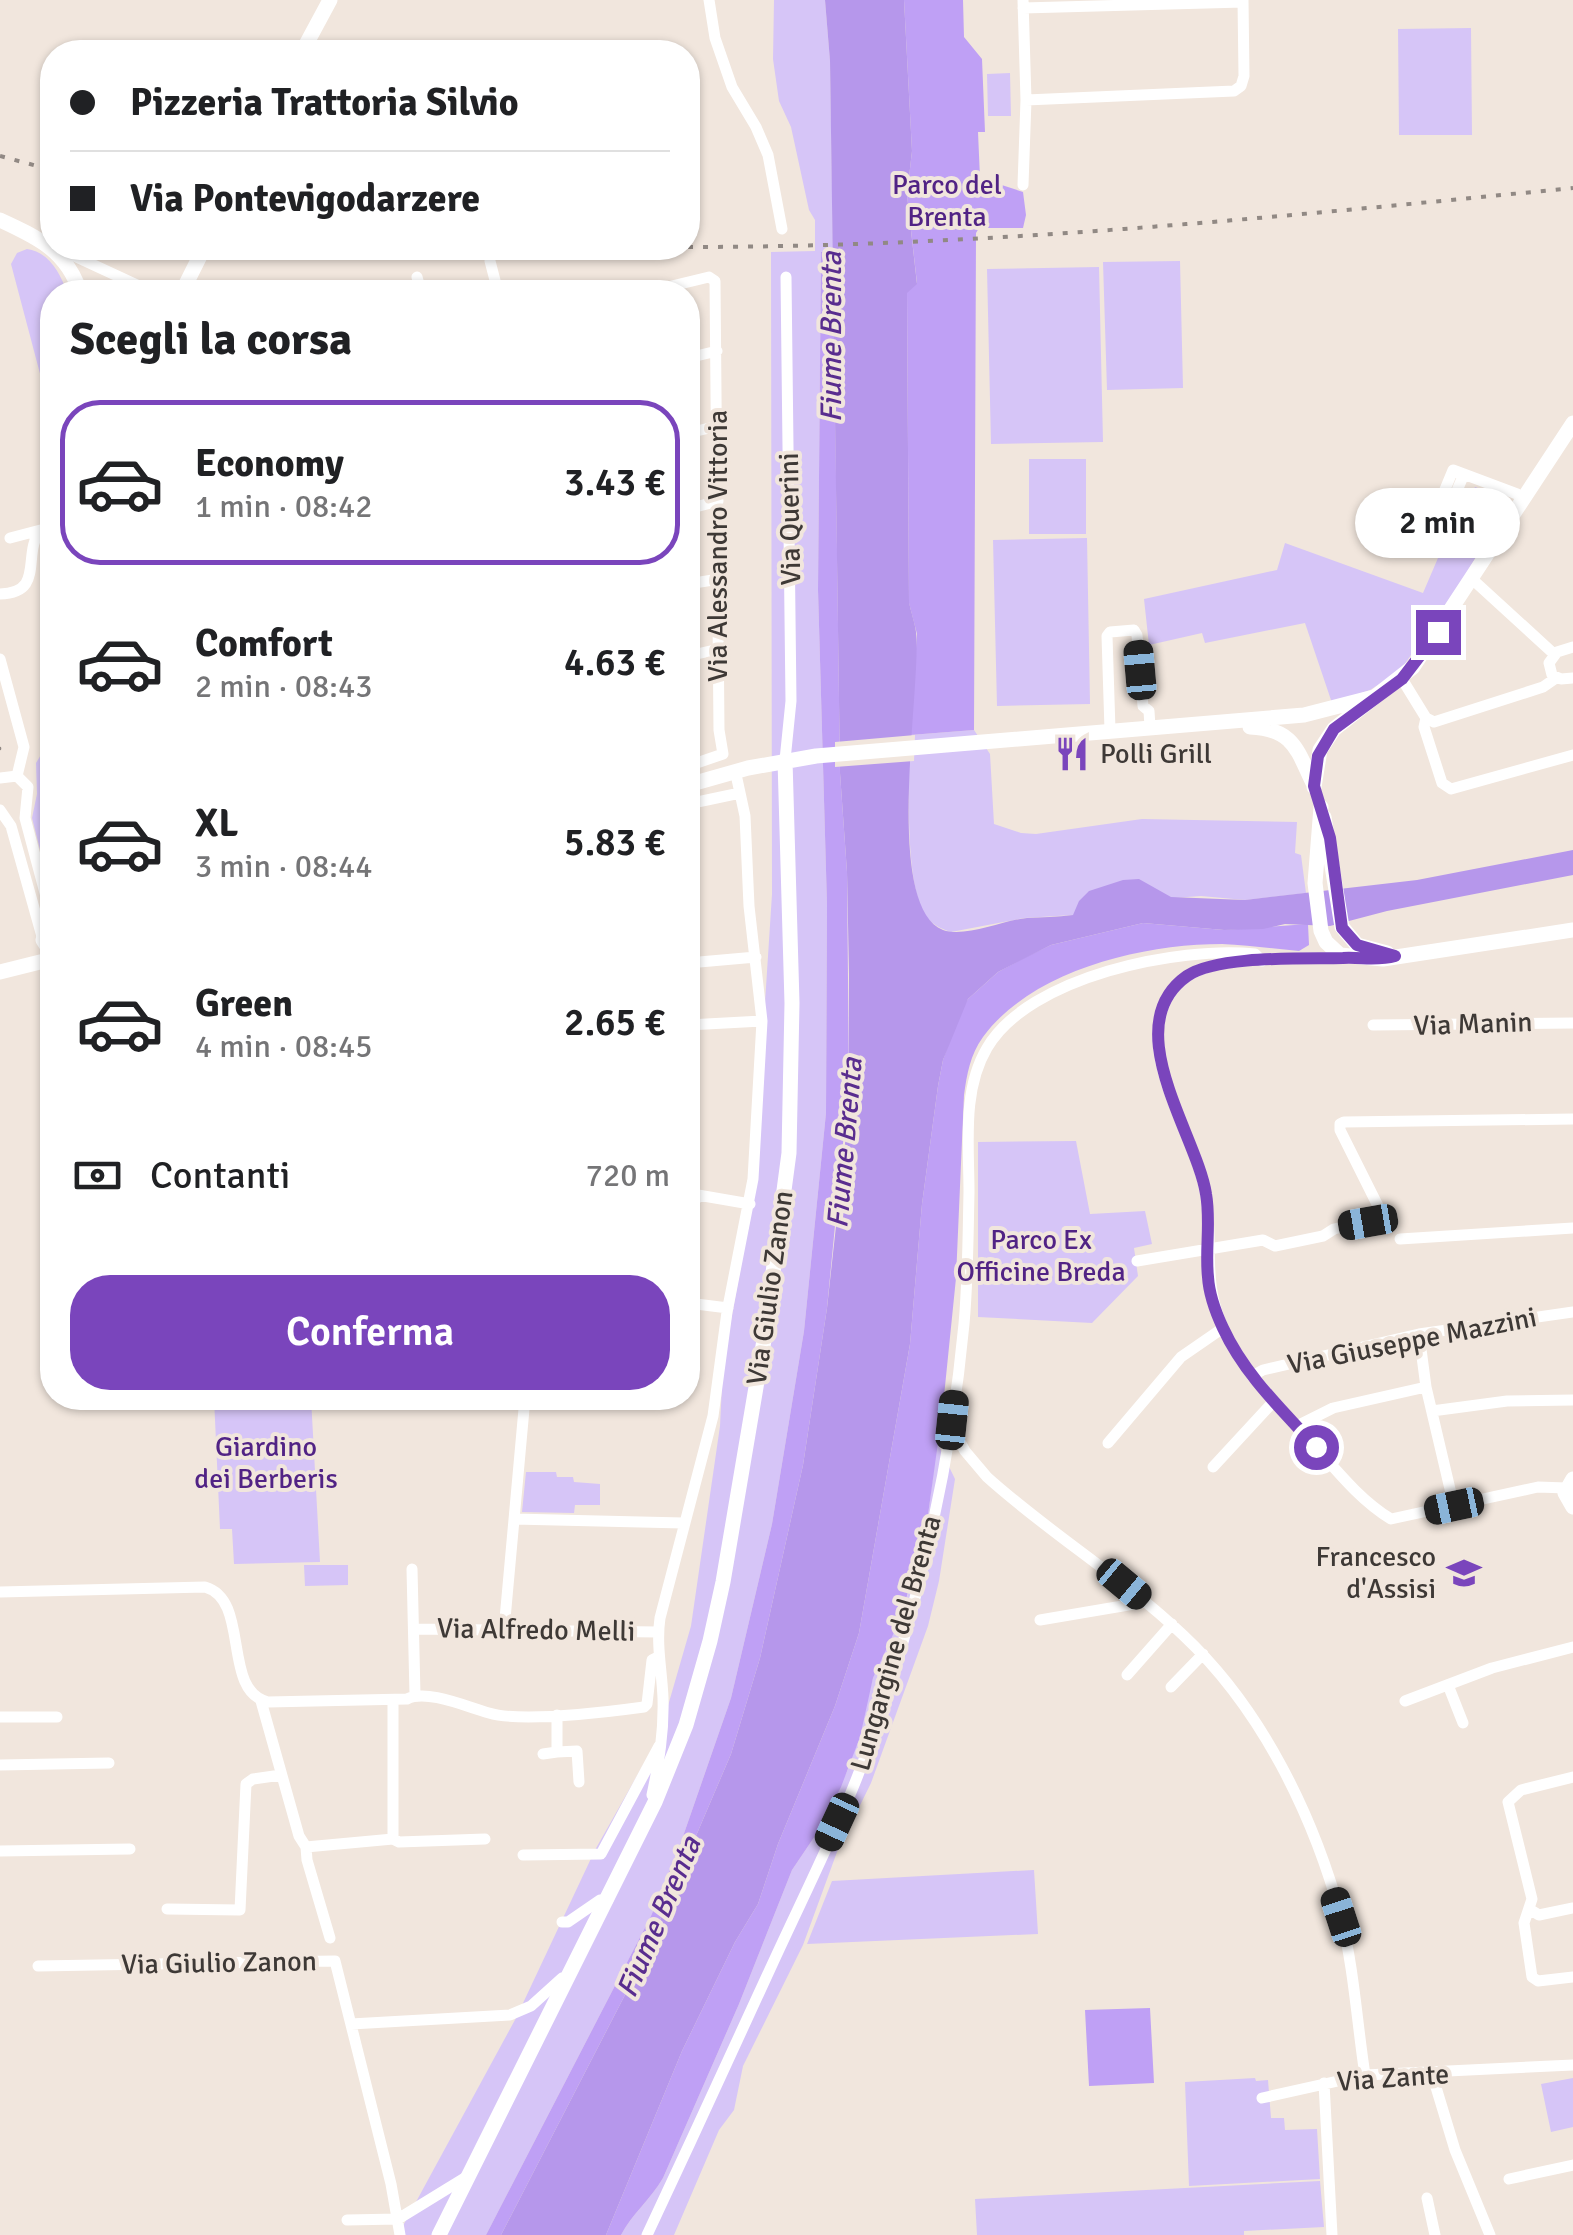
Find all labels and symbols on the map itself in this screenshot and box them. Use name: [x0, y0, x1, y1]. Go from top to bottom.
park label: Parco del Brenta: [892, 168, 1002, 234]
water label: Fiume Brenta: [813, 251, 850, 422]
street label: Via Alessandro Vittoria: [701, 410, 735, 682]
street label: Via Querini: [772, 452, 808, 586]
callout: 2 min: [1356, 487, 1520, 557]
route end: [1416, 610, 1461, 655]
car: [1122, 639, 1158, 701]
restaurant icon: Polli Grill: [1053, 735, 1091, 773]
place label: Polli Grill: [1100, 737, 1212, 771]
street label: Via Manin: [1413, 1005, 1533, 1043]
water label: Fiume Brenta: [819, 1055, 871, 1230]
street label: Via Giulio Zanon: [740, 1189, 800, 1387]
car: [1336, 1202, 1400, 1242]
park label: Parco Ex Officine Breda: [956, 1223, 1126, 1289]
street label: Via Giuseppe Mazzini: [1284, 1300, 1540, 1382]
car: [934, 1389, 970, 1451]
route start: [1294, 1425, 1339, 1470]
park label: Giardino dei Berberis: [194, 1430, 338, 1496]
car: [1422, 1485, 1486, 1527]
street label: Lungargine del Brenta: [843, 1511, 949, 1775]
place label: Francesco d'Assisi: [1316, 1540, 1436, 1606]
car: [1091, 1553, 1157, 1615]
school or university icon: Francesco d'Assisi: [1445, 1554, 1483, 1592]
street label: Via Alfredo Melli: [437, 1611, 635, 1649]
car: [811, 1788, 863, 1856]
water label: Fiume Brenta: [609, 1830, 710, 2003]
car: [1317, 1884, 1365, 1950]
street label: Via Giulio Zanon: [121, 1944, 317, 1982]
street label: Via Zante: [1336, 2057, 1450, 2099]

